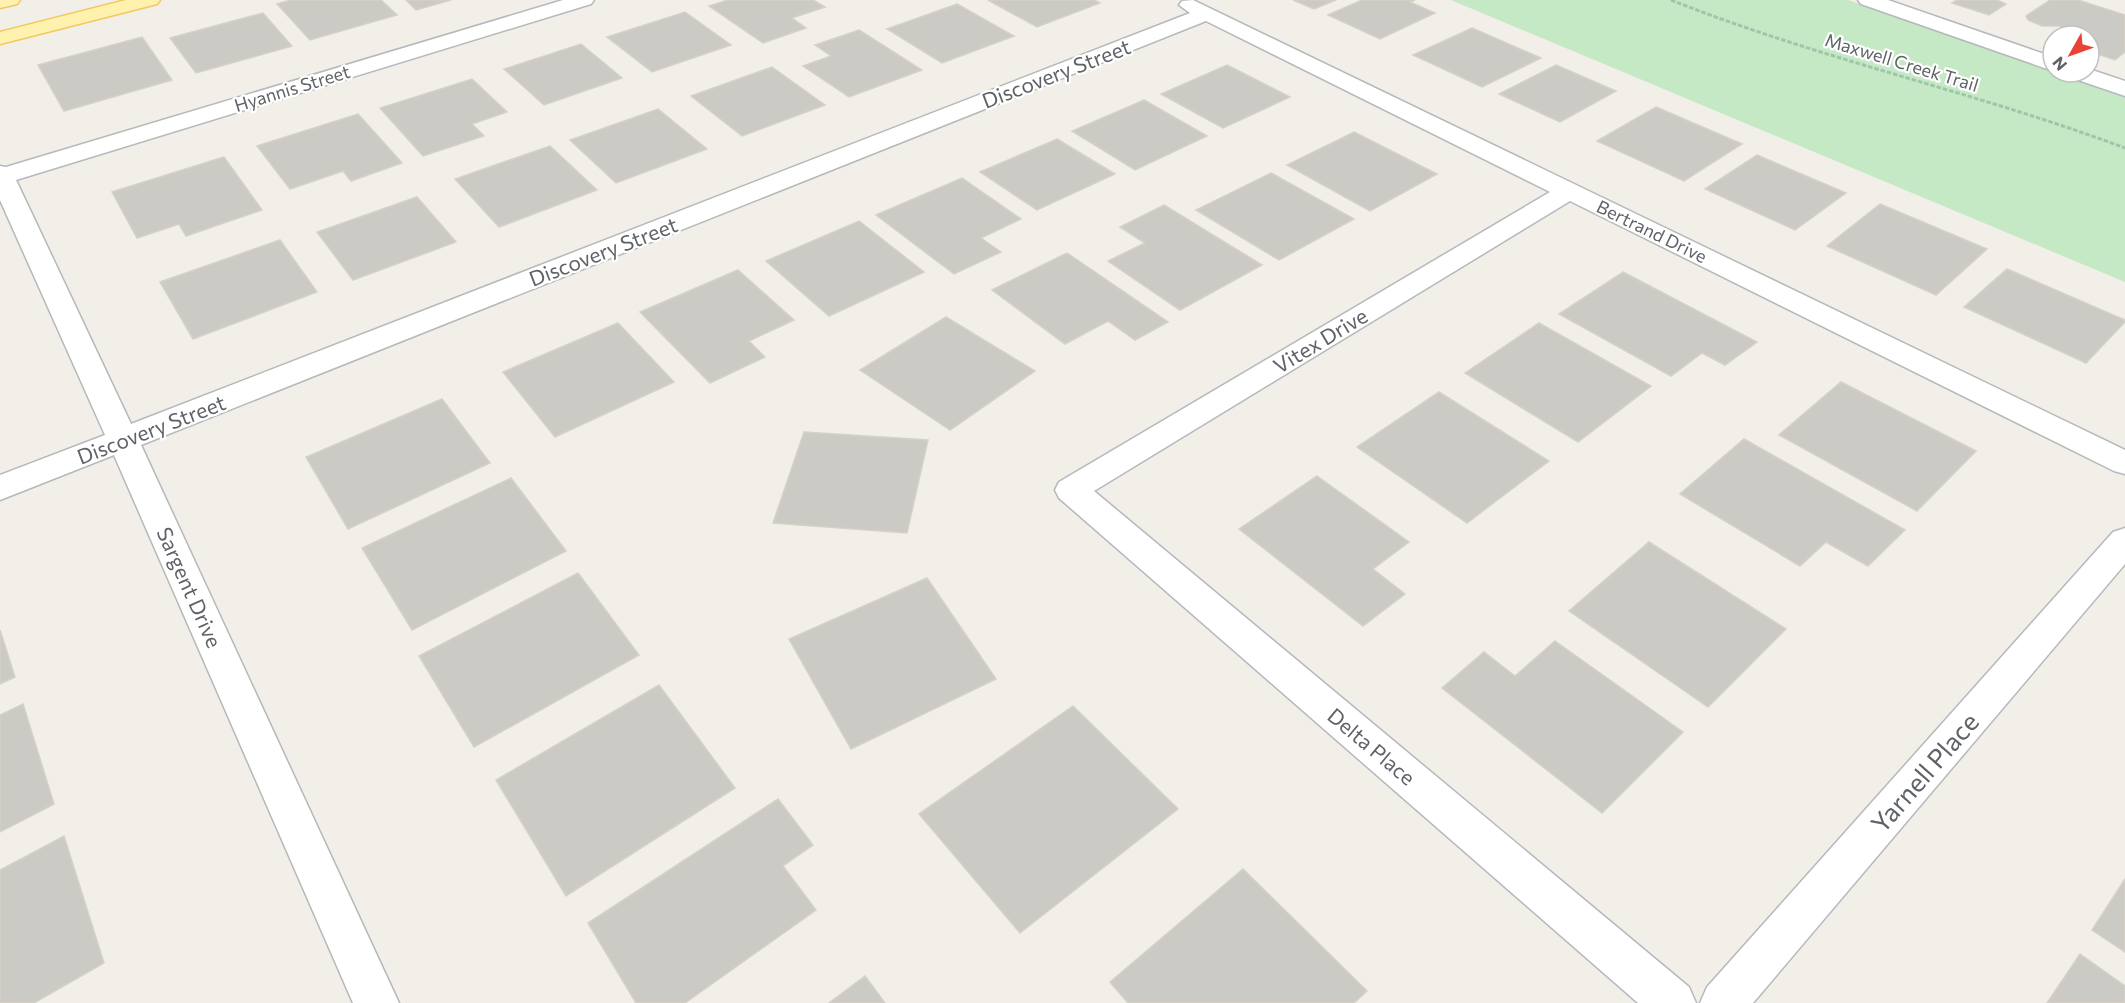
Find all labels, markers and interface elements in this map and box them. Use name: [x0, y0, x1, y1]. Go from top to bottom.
north arrow: [2041, 24, 2101, 84]
street label: Maxwell Creek Trail: [1823, 28, 1981, 96]
street label: Discovery Street: [978, 33, 1134, 113]
text: N: [2048, 53, 2070, 75]
street label: Hyannis Street: [231, 60, 353, 116]
street label: Bertrand Drive: [1593, 195, 1711, 267]
street label: Discovery Street: [525, 211, 681, 291]
street label: Vitex Drive: [1268, 302, 1372, 378]
street label: Discovery Street: [73, 389, 229, 469]
street label: Sargent Drive: [152, 523, 228, 651]
street label: Delta Place: [1323, 702, 1421, 790]
street label: Yarnell Place: [1864, 706, 1984, 838]

